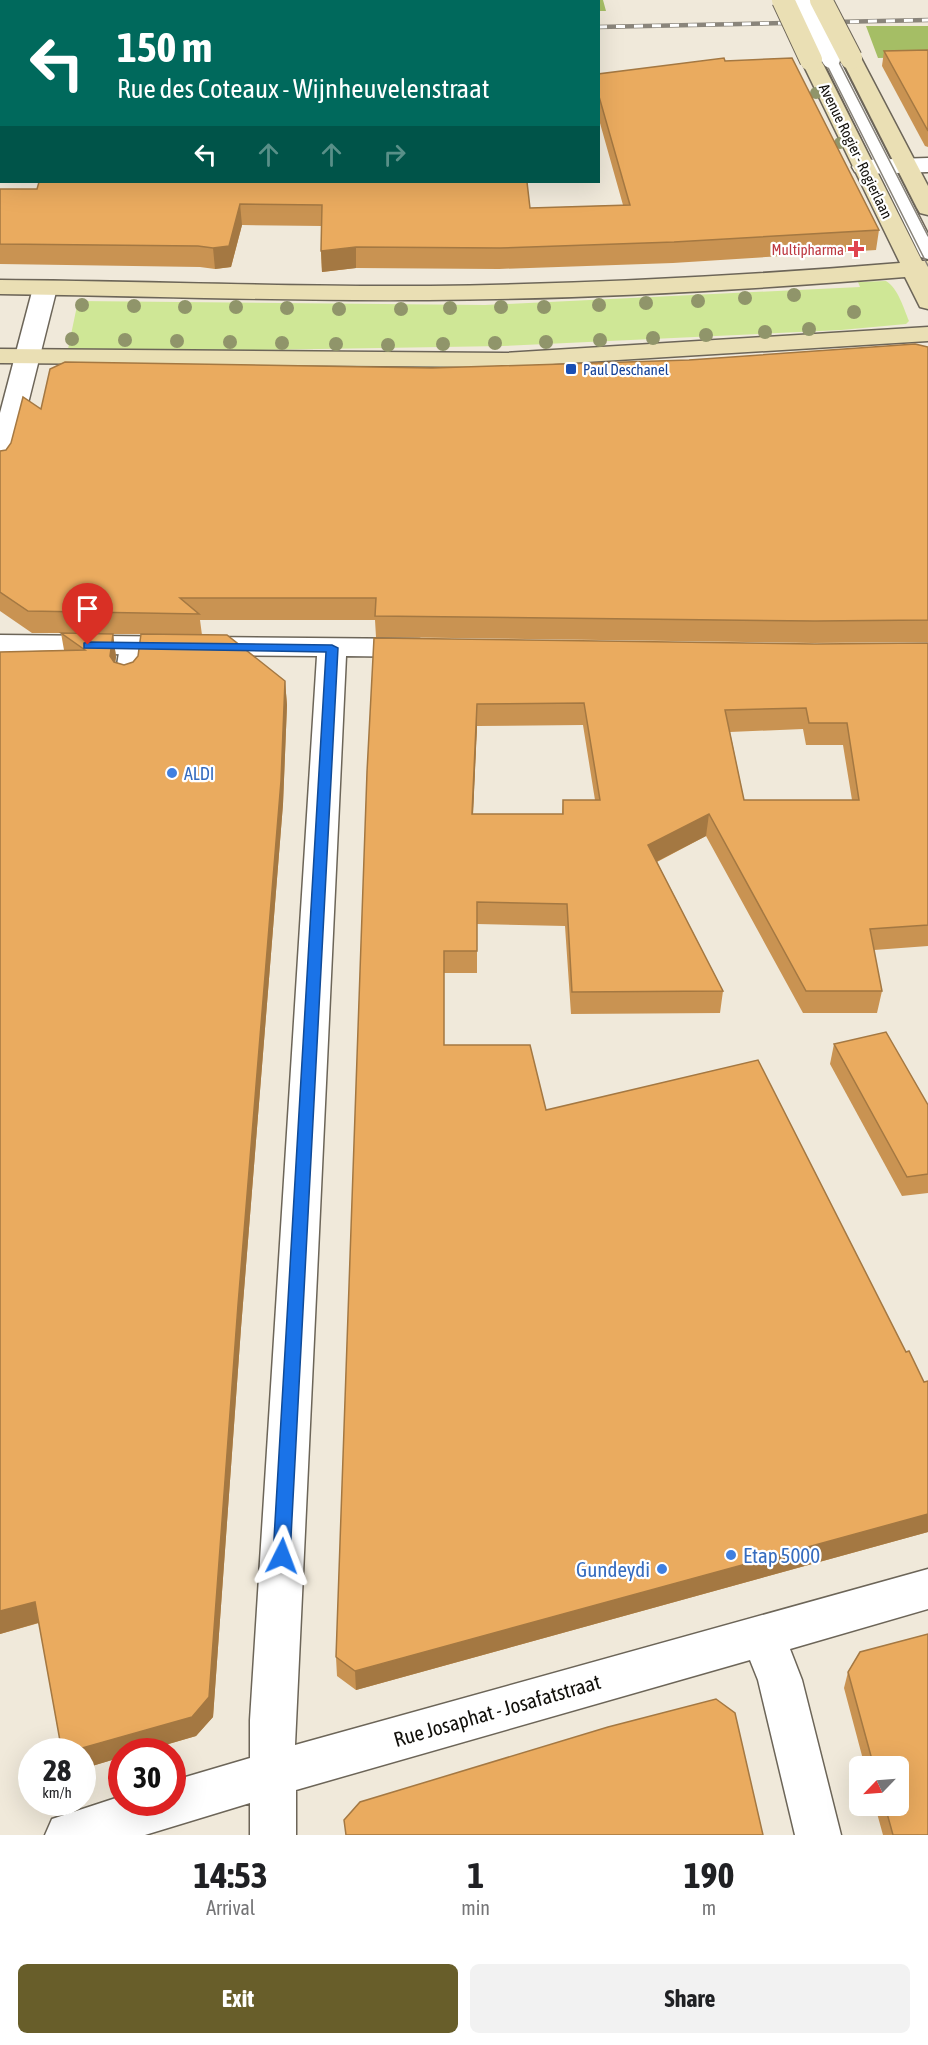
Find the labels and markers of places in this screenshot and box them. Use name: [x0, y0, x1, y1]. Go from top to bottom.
place label: Multipharma: [771, 241, 844, 258]
marker: Multipharma: [849, 242, 863, 256]
place label: Paul Deschanel: [583, 361, 669, 378]
marker: Paul Deschanel: [564, 362, 578, 376]
pin: [62, 583, 113, 645]
place label: ALDI: [184, 763, 214, 784]
marker: ALDI: [165, 766, 179, 780]
place label: Etap 5000: [743, 1543, 820, 1567]
marker: Etap 5000: [724, 1548, 738, 1562]
place label: Gundeydi: [576, 1557, 650, 1581]
marker: Gundeydi: [655, 1562, 669, 1576]

